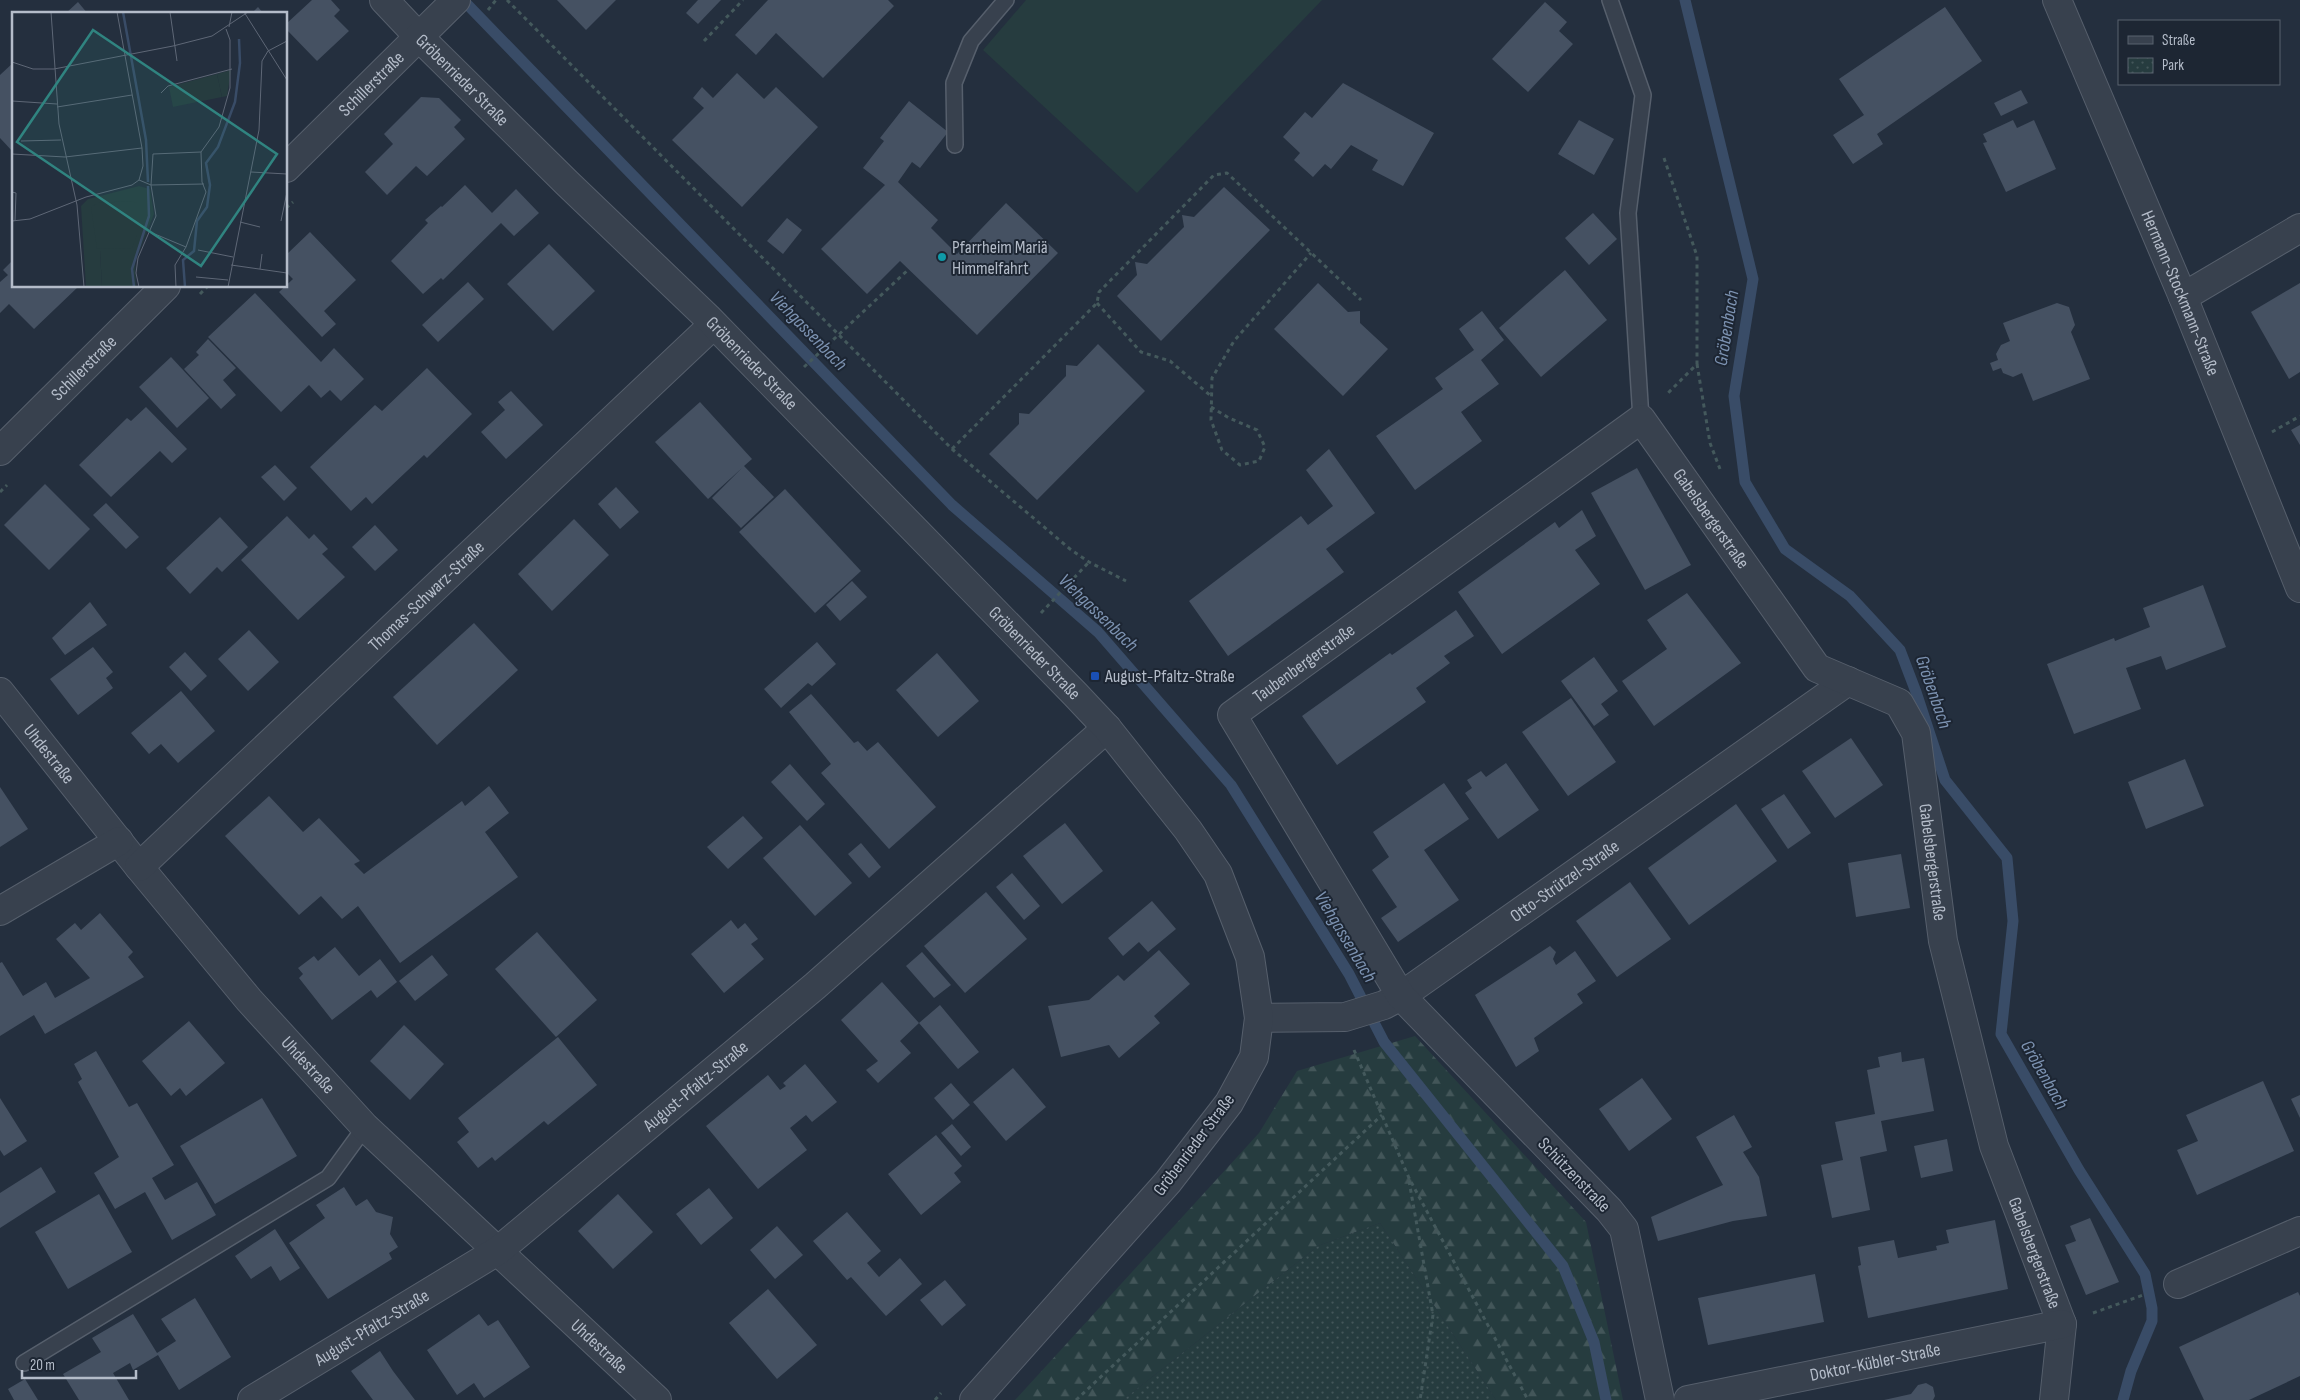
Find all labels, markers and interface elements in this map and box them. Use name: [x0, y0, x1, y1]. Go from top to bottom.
inset map: [12, 12, 288, 288]
legend: [2118, 20, 2280, 85]
street label: Gröbenrieder Straße: [412, 29, 513, 130]
text: Straße: [2162, 31, 2195, 50]
street label: Schillerstraße: [334, 47, 408, 120]
text: Park: [2162, 56, 2184, 75]
street label: Hermann-Stockmann-Straße: [2137, 207, 2224, 379]
place label: Pfarrheim Mariä Himmelfahrt: [952, 237, 1048, 279]
marker: Pfarrheim Mariä Himmelfahrt: [936, 251, 948, 263]
water label: Viehgassenbach: [764, 286, 852, 376]
water label: Gröbenbach: [1710, 289, 1744, 367]
street label: Gröbenrieder Straße: [702, 312, 802, 414]
street label: Schillerstraße: [47, 331, 121, 405]
street label: Gabelsbergerstraße: [1669, 464, 1754, 573]
street label: Thomas-Schwarz-Straße: [364, 536, 488, 655]
water label: Viehgassenbach: [1053, 569, 1143, 657]
street label: Gröbenrieder Straße: [985, 602, 1085, 704]
street label: Taubenbergerstraße: [1249, 619, 1359, 707]
water label: Gröbenbach: [1910, 652, 1956, 732]
place label: August-Pfaltz-Straße: [1104, 666, 1235, 687]
marker: August-Pfaltz-Straße: [1089, 670, 1101, 682]
street label: Uhdestraße: [19, 720, 79, 788]
street label: Gabelsbergerstraße: [1915, 802, 1951, 922]
street label: Otto-Strützel-Straße: [1506, 835, 1623, 926]
water label: Viehgassenbach: [1309, 887, 1381, 987]
street label: Uhdestraße: [277, 1032, 340, 1098]
street label: August-Pfaltz-Straße: [638, 1036, 752, 1136]
water label: Gröbenbach: [2015, 1036, 2073, 1114]
street label: Gröbenrieder Straße: [1149, 1090, 1239, 1200]
street label: Schützenstraße: [1533, 1133, 1615, 1217]
street label: Gabelsbergerstraße: [2004, 1194, 2066, 1311]
street label: August-Pfaltz-Straße: [310, 1285, 433, 1371]
street label: Uhdestraße: [567, 1315, 632, 1378]
street label: Doktor-Kübler-Straße: [1808, 1338, 1942, 1385]
scale bar: [22, 1348, 136, 1380]
text: 20 m: [30, 1356, 55, 1375]

